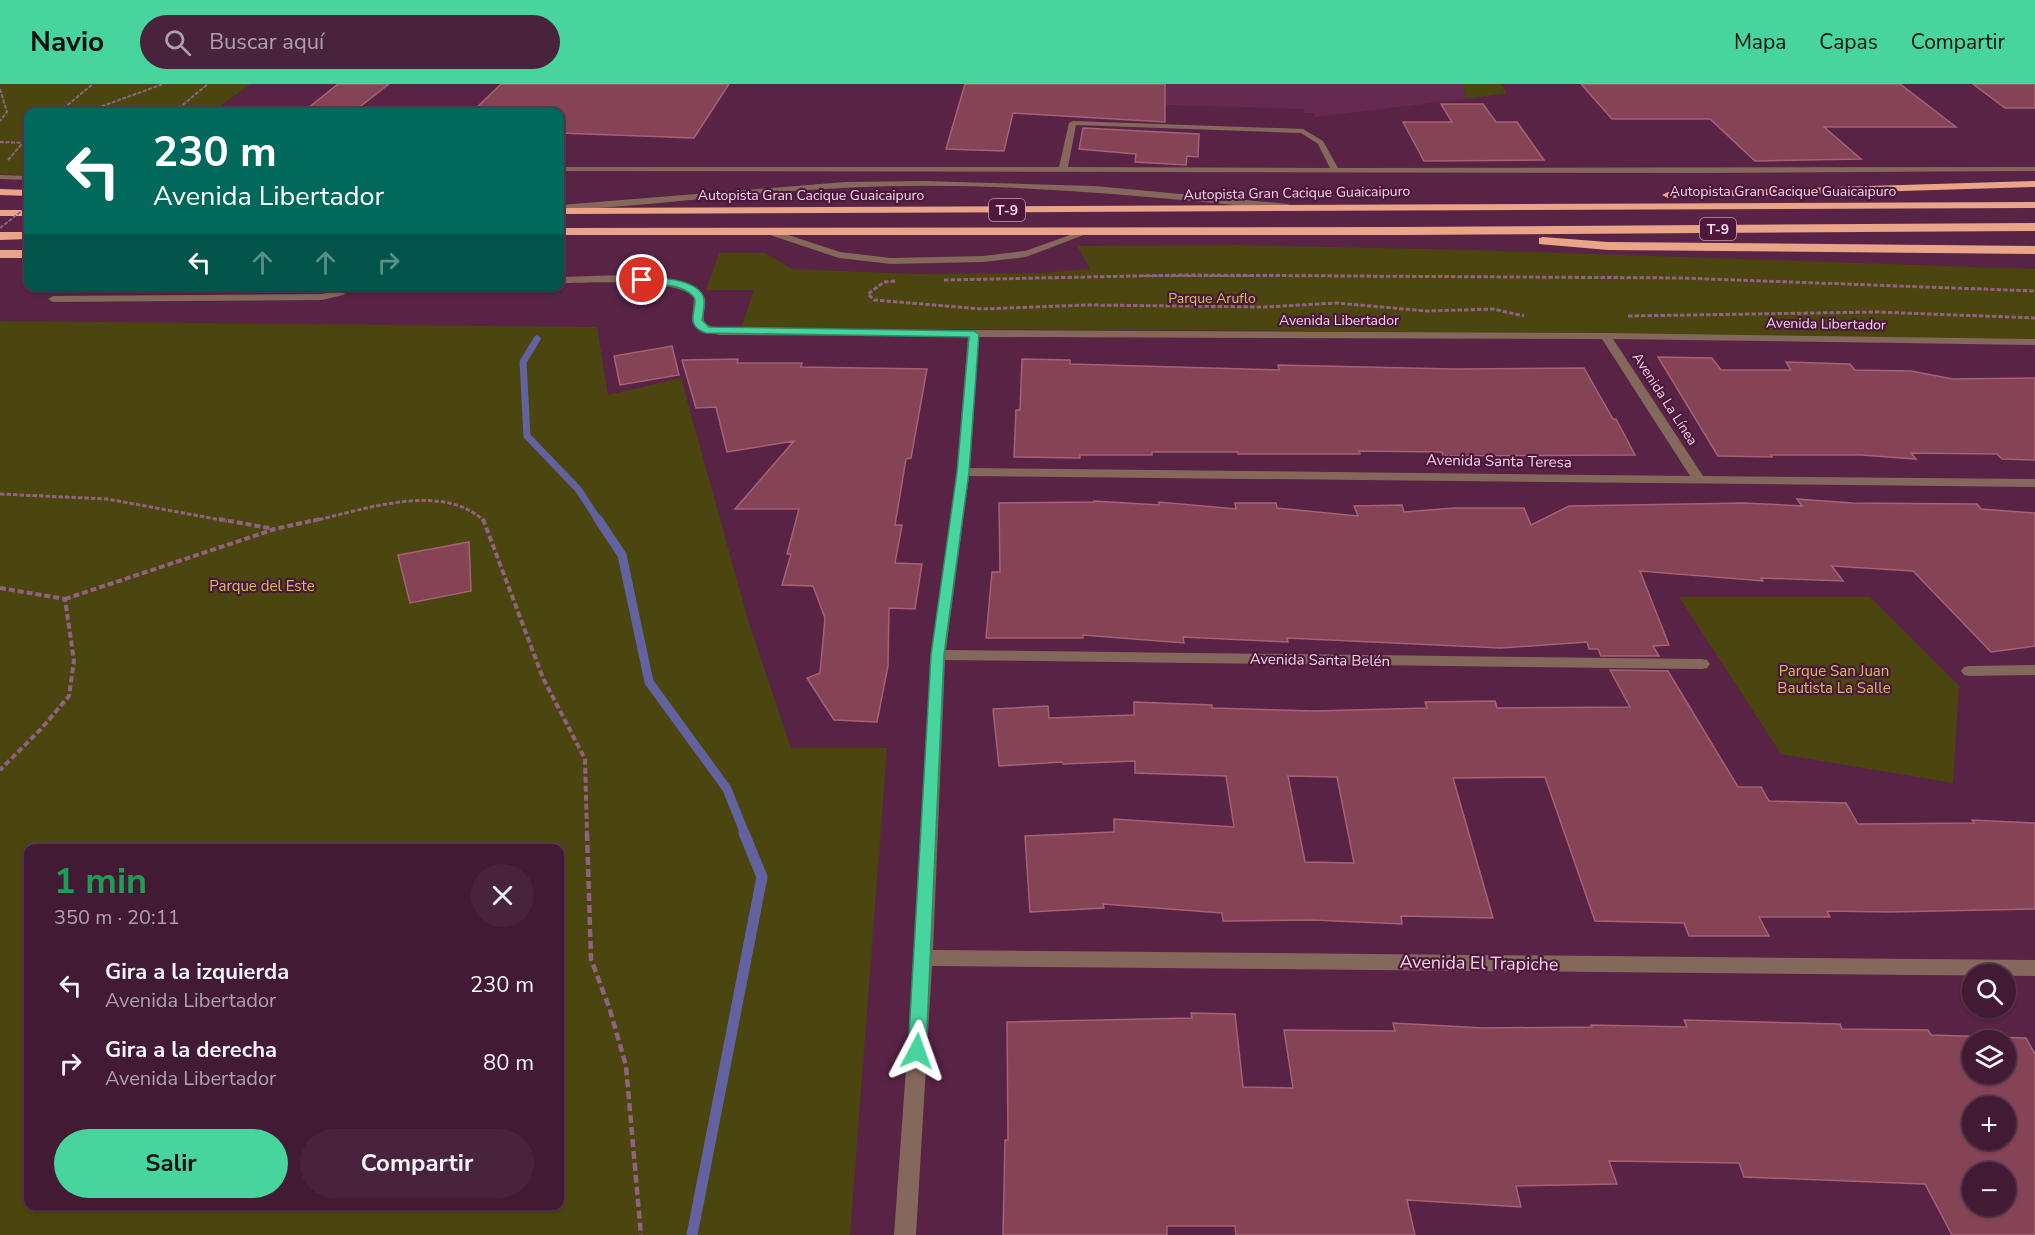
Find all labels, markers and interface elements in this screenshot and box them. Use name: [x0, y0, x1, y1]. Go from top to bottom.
search box: [140, 15, 560, 69]
text: Navio: [30, 23, 104, 61]
icon: search: [161, 26, 194, 59]
text: Buscar aquí: [209, 27, 324, 57]
text: Mapa: [1734, 28, 1786, 56]
text: Capas: [1819, 28, 1878, 56]
text: Compartir: [1911, 28, 2005, 56]
text: 230 m: [153, 124, 277, 181]
icon: left: [54, 132, 132, 210]
text: Avenida Libertador: [153, 178, 384, 215]
street label: Autopista Gran Cacique Guaicaipuro: [1184, 182, 1411, 204]
street label: Autopista Gran Cacique Guaicaipuro: [1670, 182, 1897, 201]
street label: Autopista Gran Cacique Guaicaipuro: [698, 186, 925, 205]
road number: T-9: [989, 199, 1025, 221]
road number: T-9: [1700, 218, 1736, 240]
icon: left: [183, 246, 216, 279]
icon: ahead: [246, 246, 279, 279]
icon: ahead: [309, 246, 342, 279]
icon: right: [372, 246, 405, 279]
pin: [616, 254, 667, 305]
icon: arrive: [625, 263, 658, 296]
park label: Parque Aruflo: [1168, 289, 1256, 308]
street label: Avenida Libertador: [1279, 311, 1399, 330]
street label: Avenida Libertador: [1766, 313, 1886, 335]
street label: Avenida La Línea: [1628, 349, 1702, 449]
street label: Avenida Santa Teresa: [1426, 450, 1572, 472]
park label: Parque del Este: [209, 576, 315, 596]
street label: Avenida Santa Belén: [1250, 649, 1390, 671]
park label: Parque San Juan Bautista La Salle: [1777, 661, 1891, 698]
text: 1 min: [54, 857, 147, 906]
button: close: [471, 864, 534, 927]
text: 350 m · 20:11: [54, 904, 180, 931]
street label: Avenida El Trapiche: [1399, 950, 1559, 976]
text: Gira a la izquierda: [105, 957, 289, 987]
map controls: [1962, 964, 2016, 1216]
button: search: [1962, 964, 2016, 1018]
icon: left: [54, 969, 87, 1002]
text: 230 m: [470, 970, 534, 1000]
text: Avenida Libertador: [105, 987, 276, 1014]
position arrow: [885, 1019, 949, 1083]
button: layers: [1962, 1030, 2016, 1084]
text: Gira a la derecha: [105, 1035, 277, 1065]
icon: right: [54, 1047, 87, 1080]
text: 80 m: [483, 1048, 534, 1078]
text: Avenida Libertador: [105, 1065, 276, 1092]
button: +: [1962, 1096, 2016, 1150]
button: Salir: [54, 1129, 288, 1198]
button: Compartir: [300, 1129, 534, 1198]
button: −: [1962, 1162, 2016, 1216]

